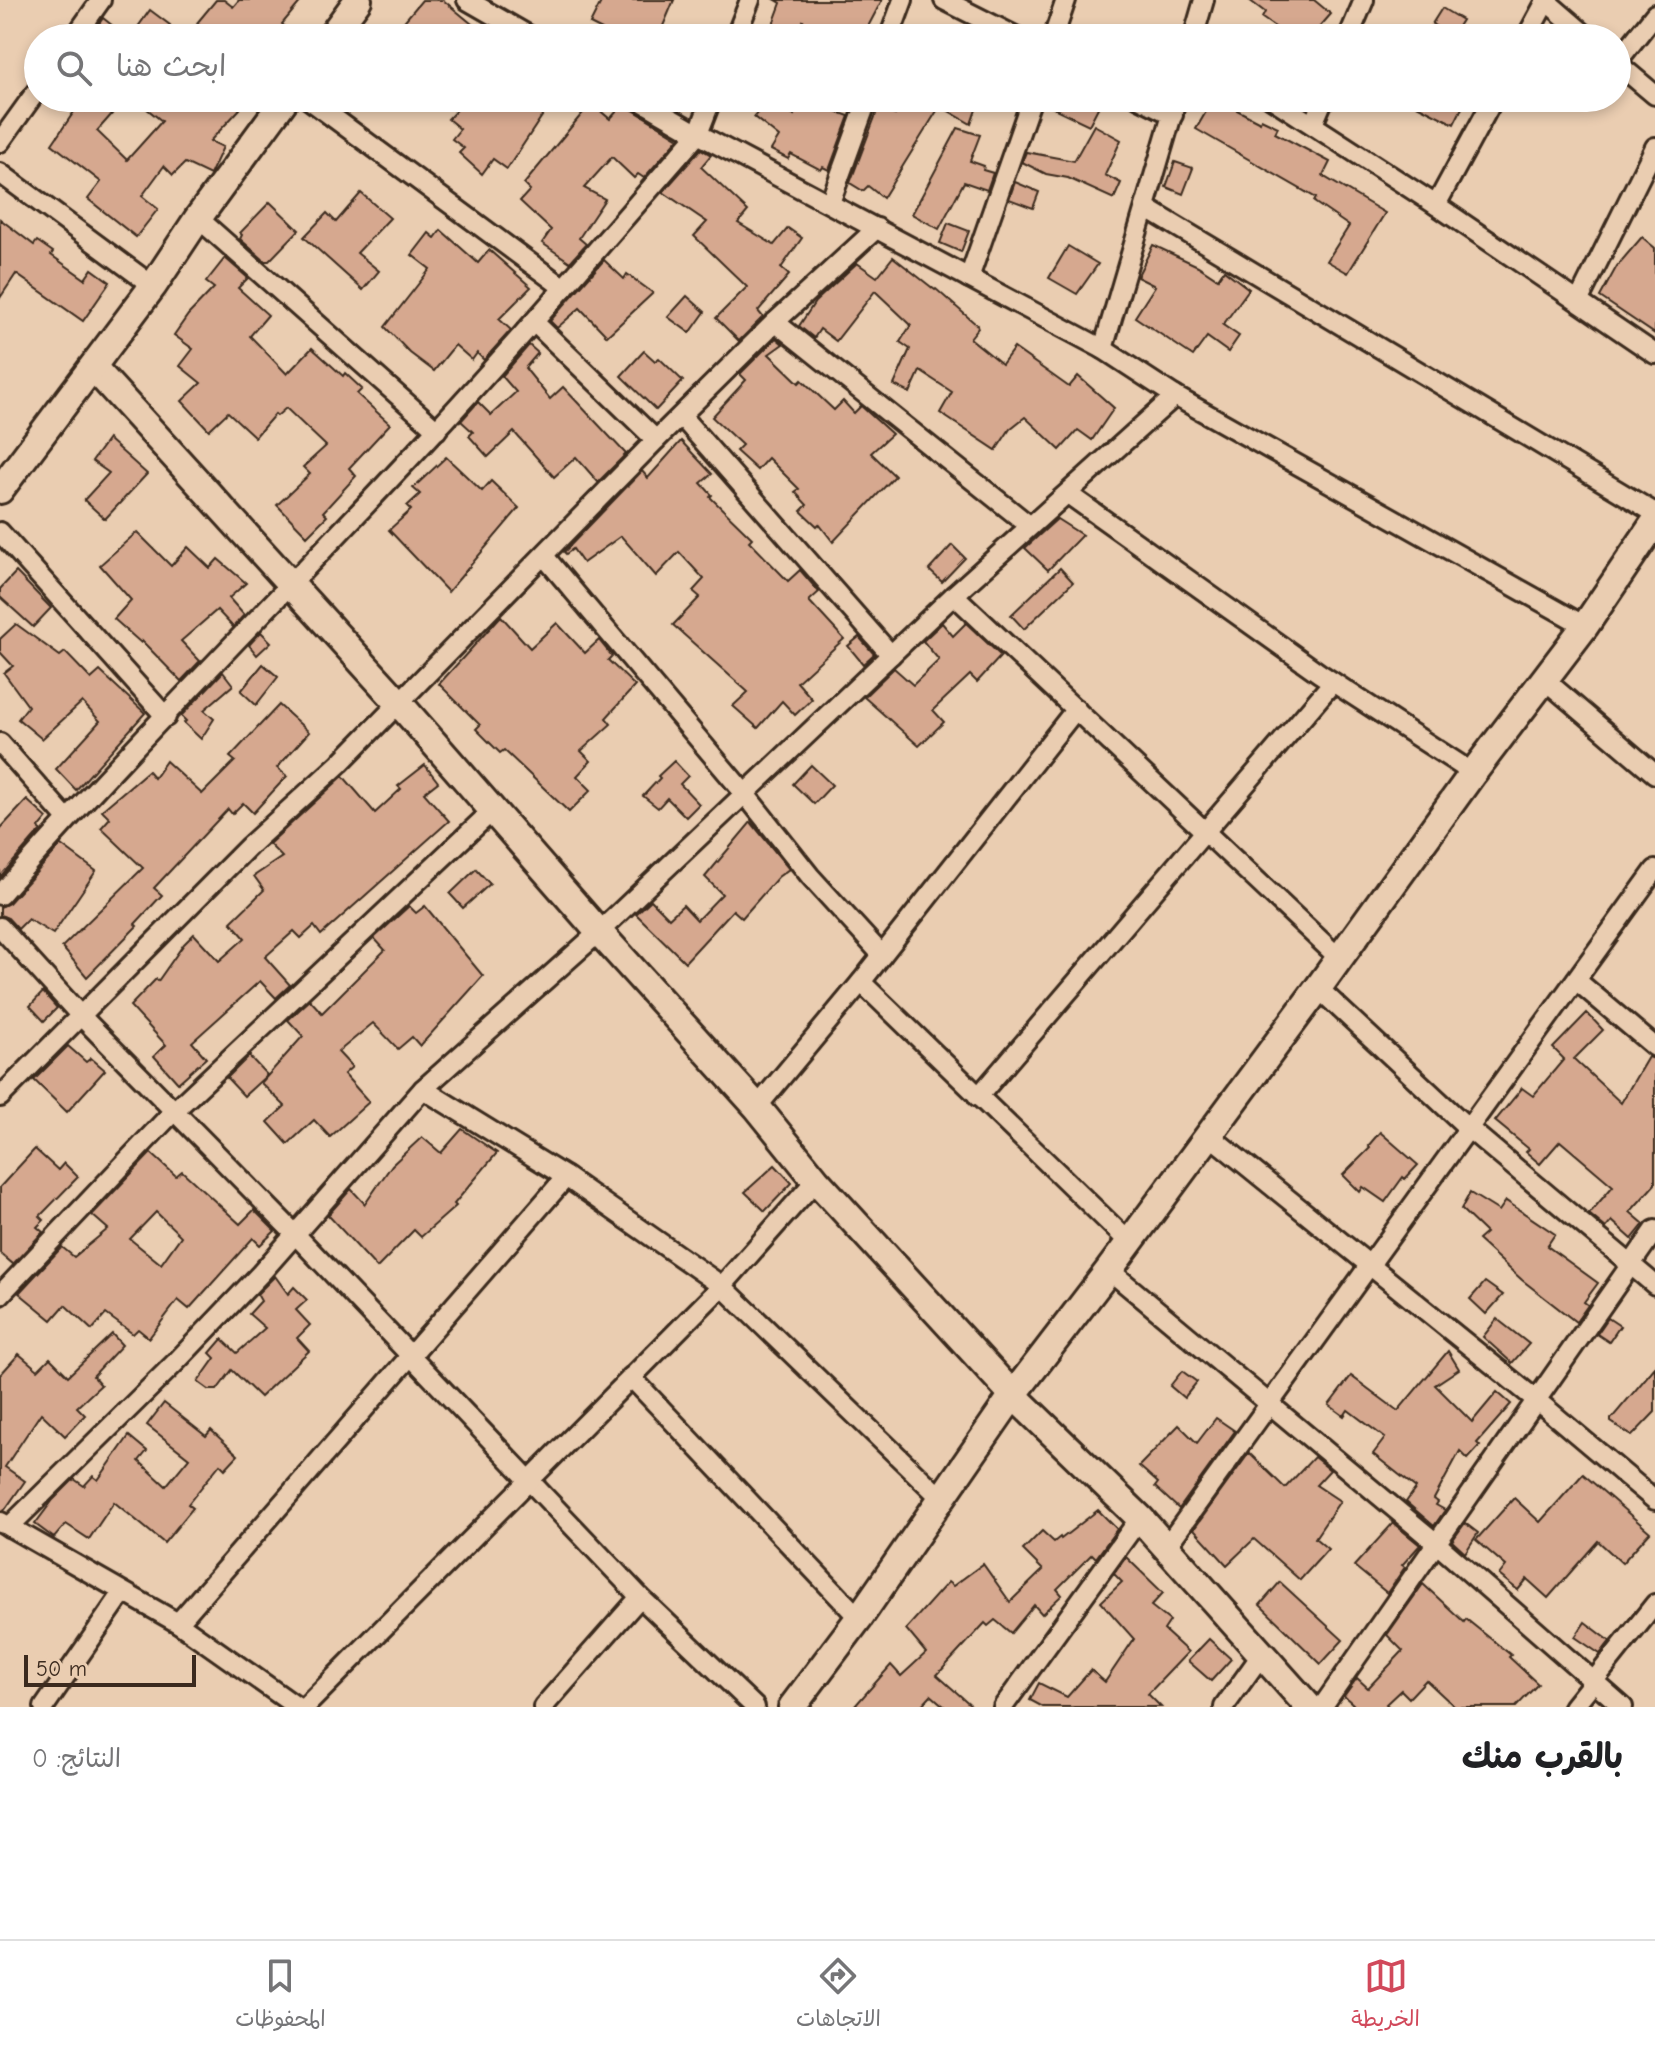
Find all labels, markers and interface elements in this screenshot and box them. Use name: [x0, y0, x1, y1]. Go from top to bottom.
search box: [24, 24, 1631, 112]
icon: search: [52, 46, 96, 90]
text: ابحث هنا: [116, 49, 226, 84]
scale bar: [24, 1651, 196, 1687]
text: 50 m: [36, 1656, 87, 1682]
text: بالقرب منك: [1462, 1737, 1623, 1777]
text: النتائج: 0: [32, 1744, 121, 1774]
tab: المحفوظات: [235, 1954, 326, 2038]
tab: الاتجاهات: [796, 1954, 881, 2038]
tab: الخريطة: [1351, 1954, 1420, 2038]

